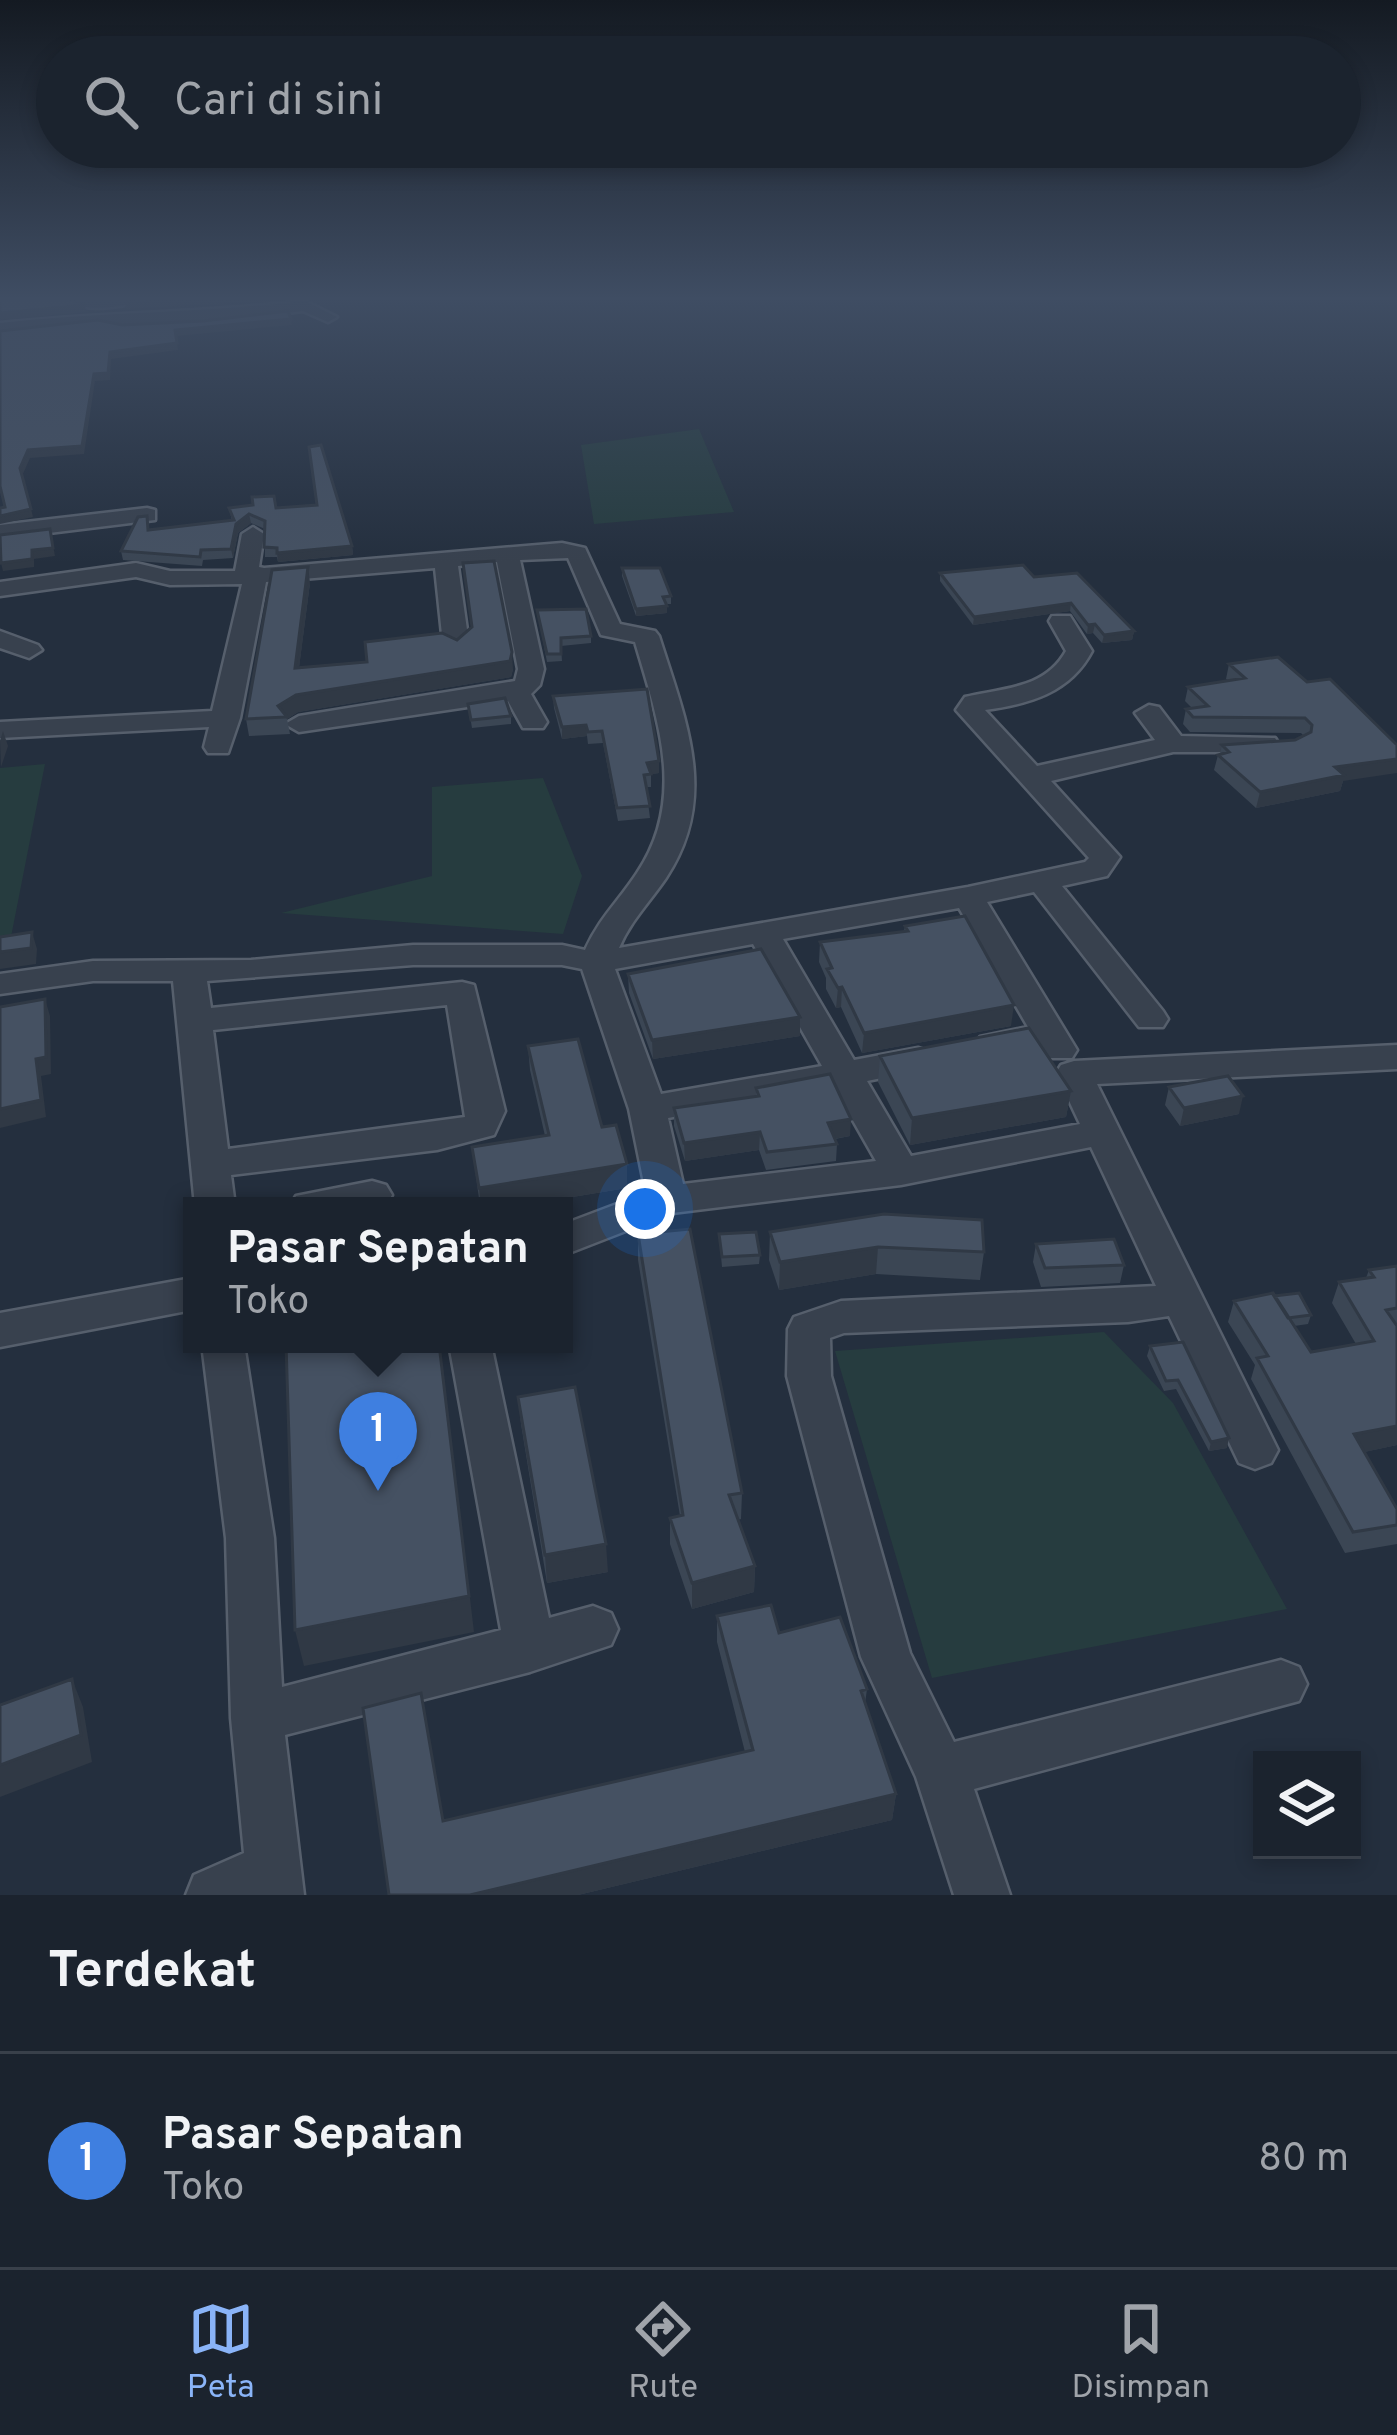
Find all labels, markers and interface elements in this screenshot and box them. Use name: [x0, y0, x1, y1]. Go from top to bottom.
search box: [36, 36, 1361, 168]
icon: search: [78, 69, 144, 135]
text: Cari di sini: [174, 74, 383, 131]
your location: [615, 1179, 675, 1239]
popup: [183, 1197, 573, 1353]
text: Pasar Sepatan: [227, 1222, 529, 1279]
text: Toko: [227, 1279, 309, 1328]
pin: 1: [339, 1392, 417, 1491]
map controls: [1253, 1751, 1361, 1859]
button: layers: [1253, 1751, 1361, 1859]
text: Terdekat: [48, 1941, 256, 2006]
text: Pasar Sepatan: [162, 2108, 464, 2165]
text: 1: [79, 2136, 95, 2185]
text: 80 m: [1258, 2136, 1349, 2185]
text: Toko: [162, 2165, 244, 2214]
tab: Peta: [187, 2296, 255, 2410]
tab: Rute: [628, 2296, 698, 2410]
tab: Disimpan: [1072, 2296, 1210, 2410]

